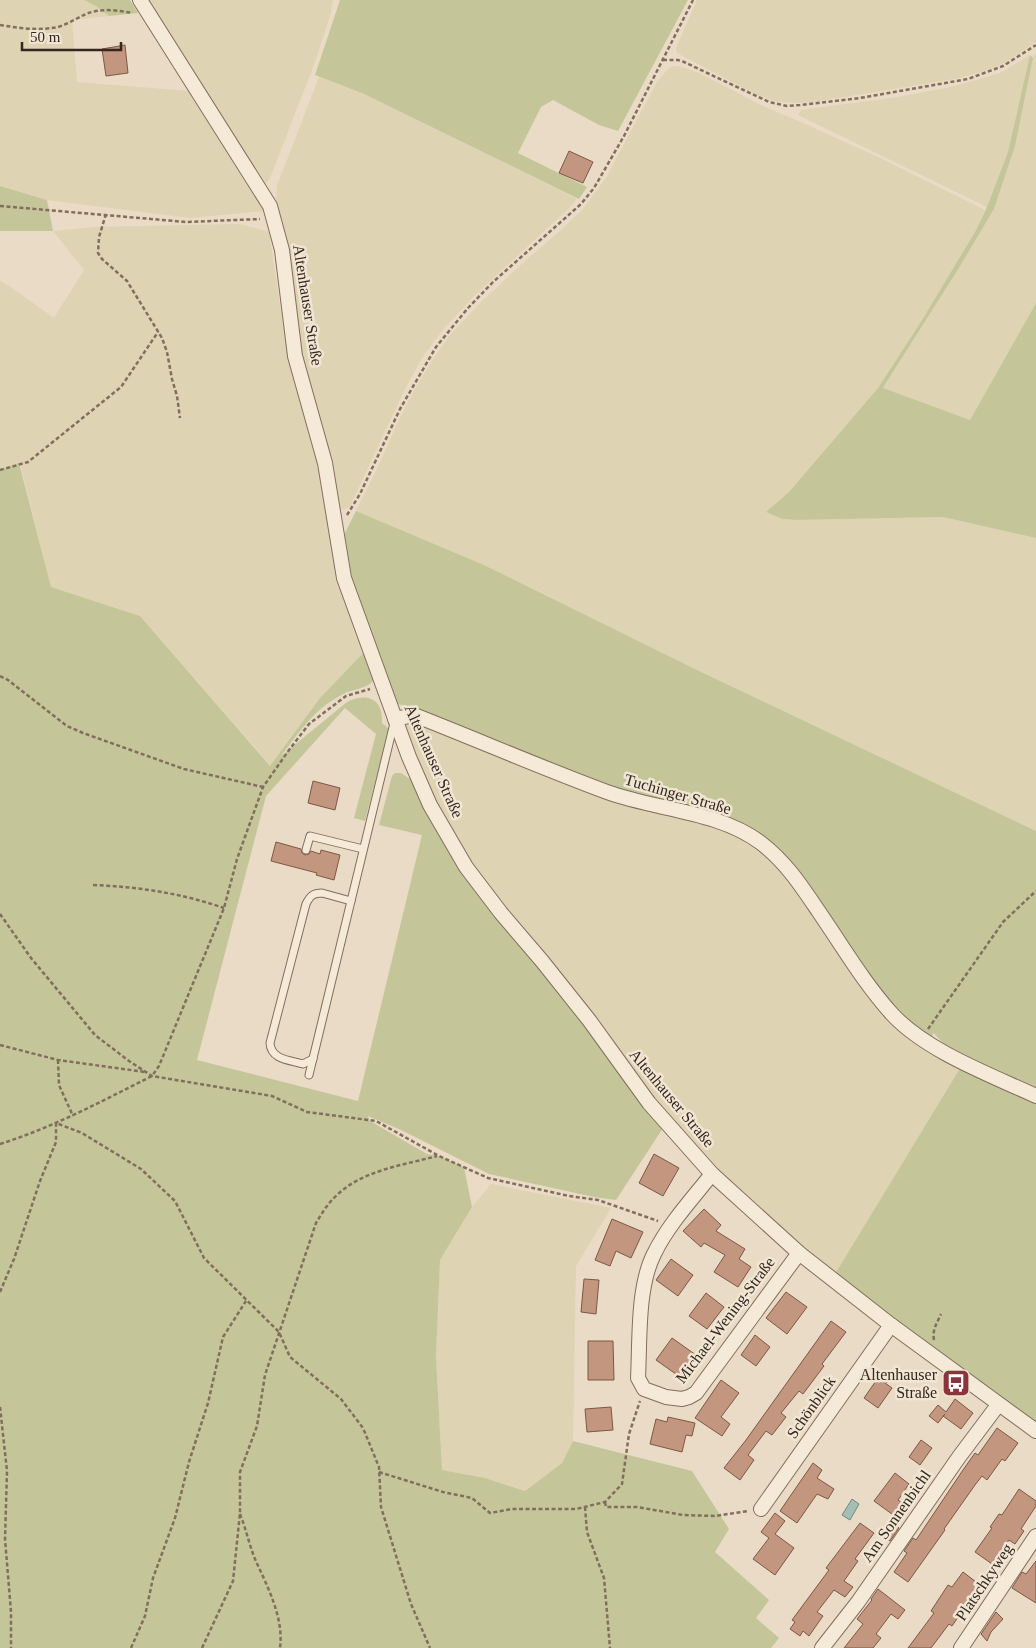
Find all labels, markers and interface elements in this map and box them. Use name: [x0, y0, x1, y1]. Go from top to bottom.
scale bar: [22, 20, 121, 52]
text: 50 m: [30, 29, 61, 45]
street label: Altenhauser Straße: [290, 243, 326, 367]
street label: Altenhauser Straße: [401, 702, 467, 820]
street label: Tuchinger Straße: [622, 771, 733, 818]
street label: Altenhauser Straße: [626, 1046, 718, 1150]
street label: Michael-Wening-Straße: [672, 1254, 779, 1387]
place label: Altenhauser Straße: [860, 1366, 938, 1401]
bus stop icon: Altenhauser Straße: [941, 1368, 971, 1398]
street label: Schönblick: [783, 1373, 839, 1441]
street label: Am Sonnenbichl: [858, 1466, 934, 1565]
street label: Platschkyweg: [952, 1540, 1017, 1624]

